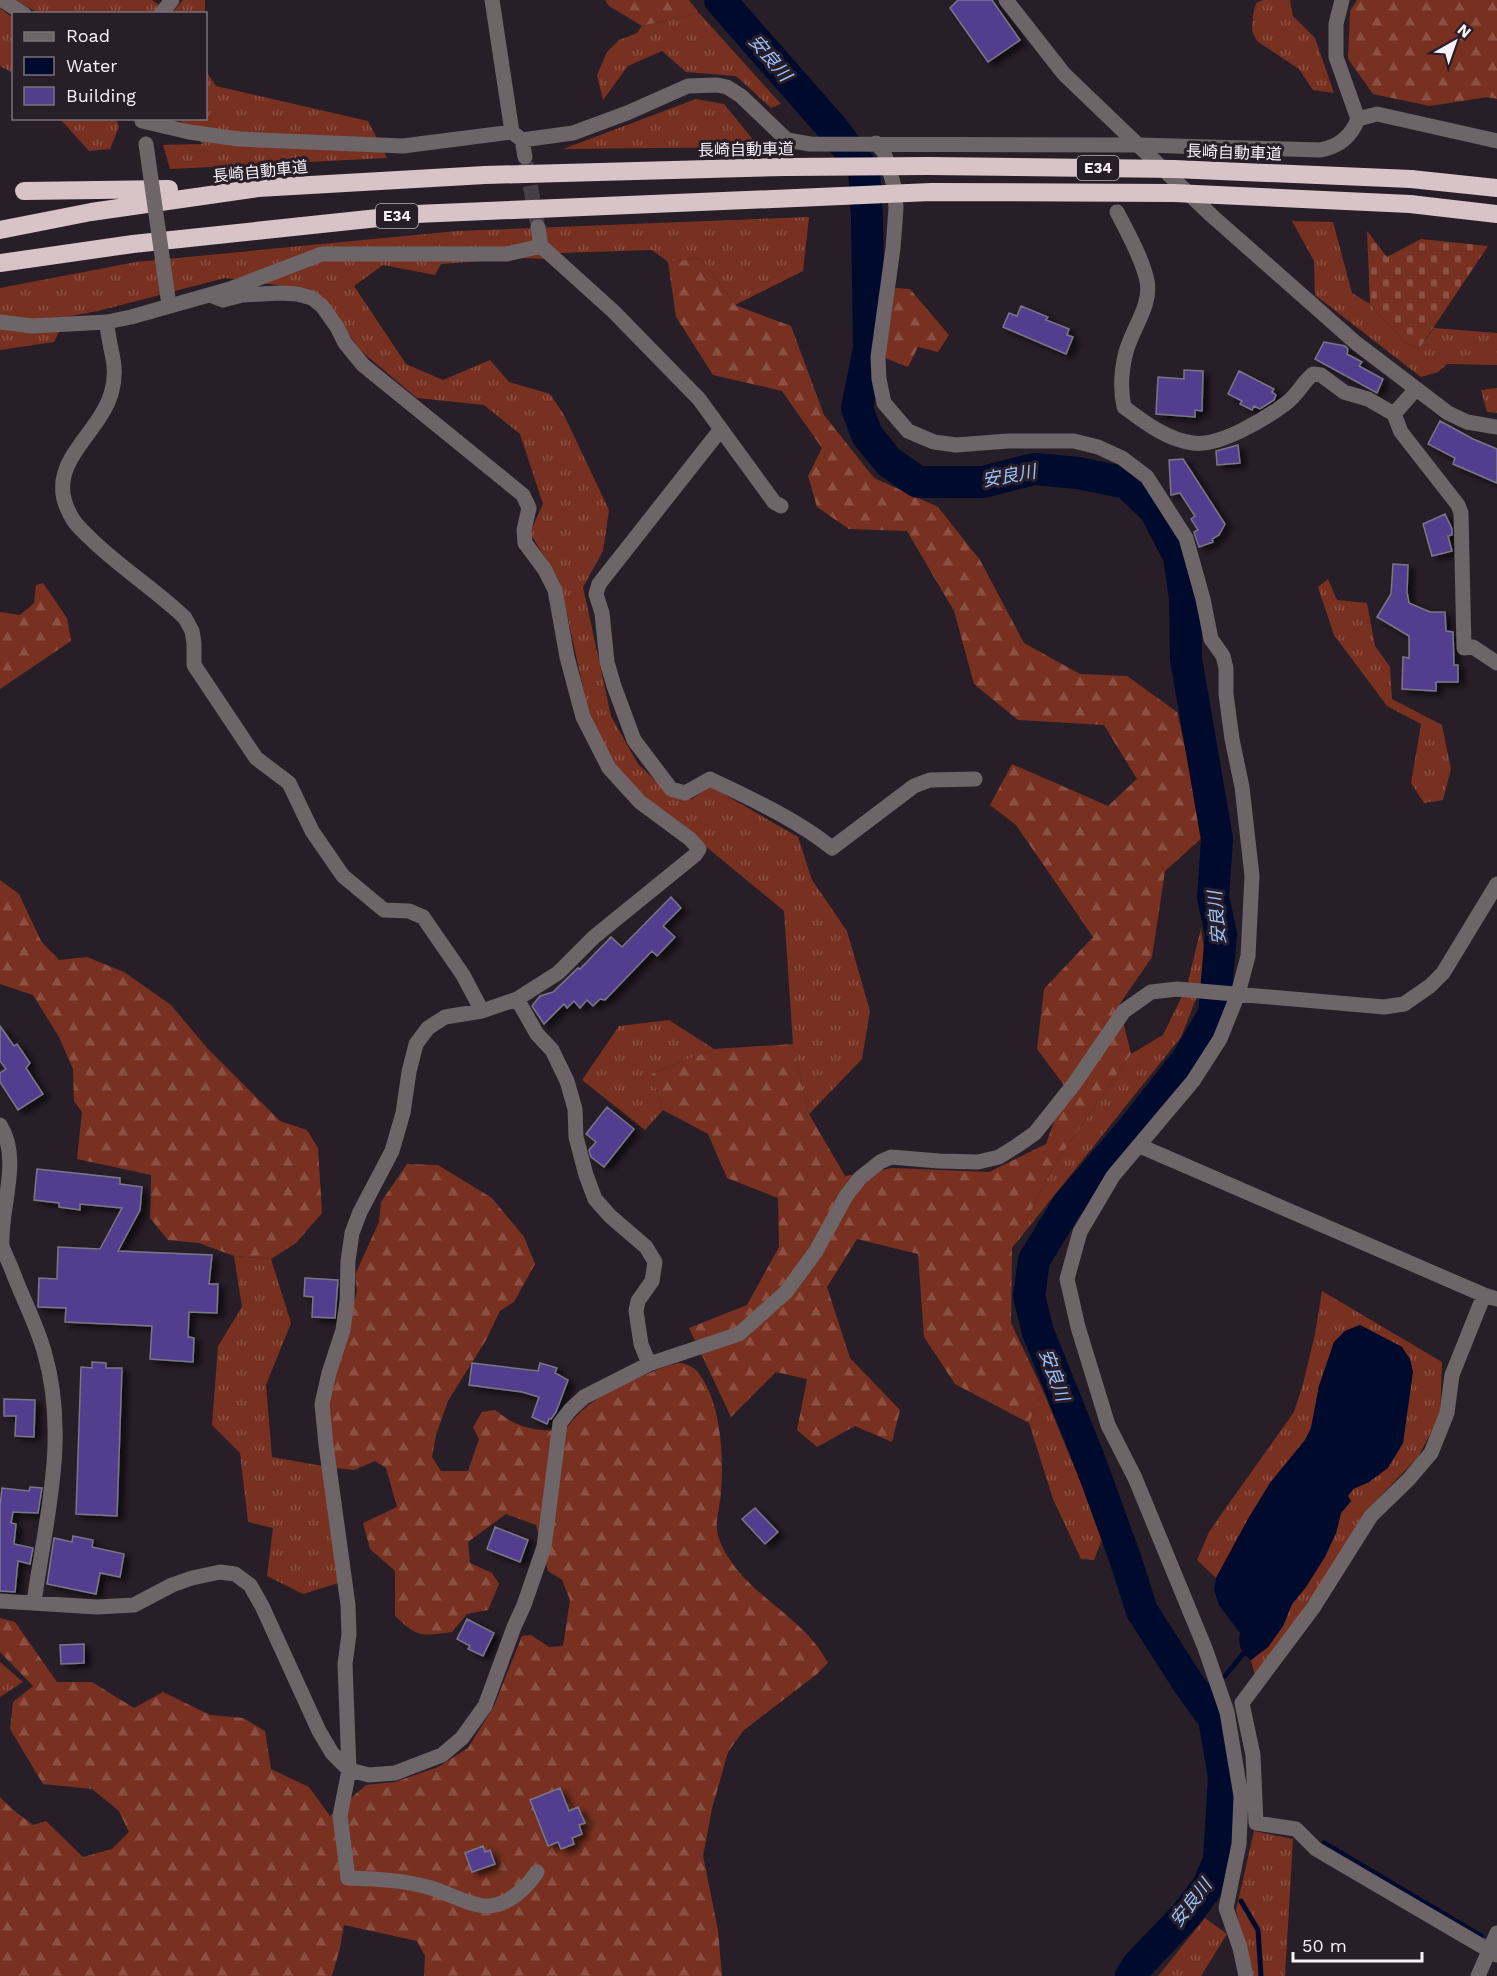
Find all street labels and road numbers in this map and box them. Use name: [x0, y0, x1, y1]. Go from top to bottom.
street label: 長崎自動車道: [698, 139, 794, 160]
street label: 長崎自動車道: [1186, 141, 1282, 164]
road number: E34: [1077, 156, 1119, 180]
street label: 長崎自動車道: [211, 157, 309, 186]
road number: E34: [376, 204, 418, 228]

